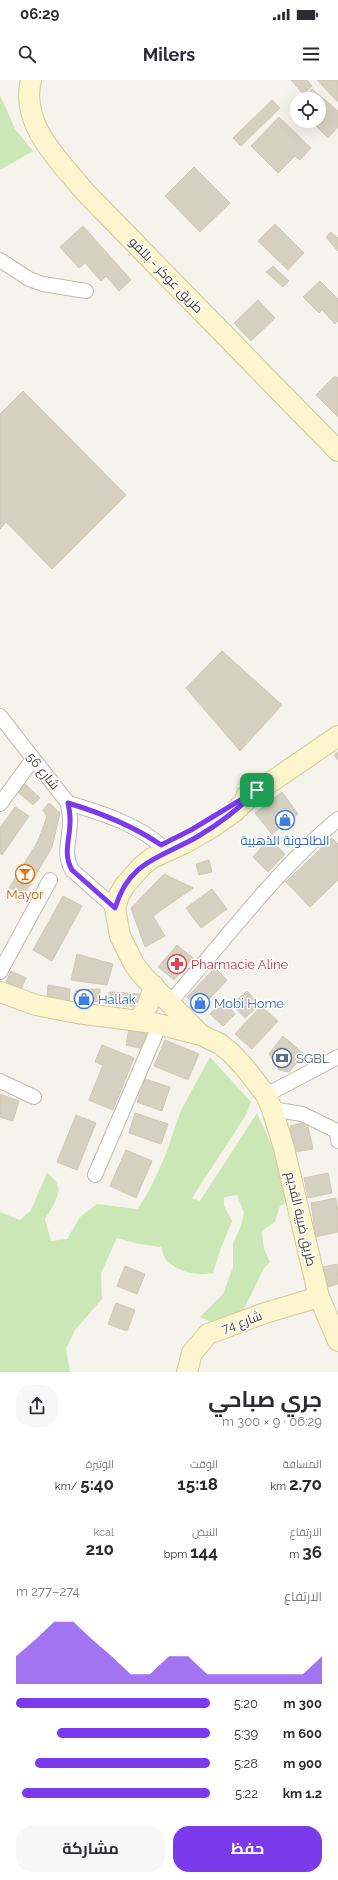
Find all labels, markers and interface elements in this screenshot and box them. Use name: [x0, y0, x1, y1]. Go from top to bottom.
text: 06:29: [20, 5, 59, 23]
icon: search: [16, 43, 38, 65]
icon: menu: [300, 43, 322, 65]
text: Milers: [143, 44, 195, 65]
map controls: [290, 92, 326, 128]
button: locate: [290, 92, 326, 128]
street label: طريق عوكر - بللفو: [126, 234, 206, 316]
street label: شارع 56: [23, 749, 62, 793]
pin: [240, 773, 274, 807]
icon: arrive: [246, 779, 268, 801]
shop icon: الطاحونة الذهبية: [274, 809, 296, 831]
place label: الطاحونة الذهبية: [240, 833, 330, 848]
bar icon: Mayor: [14, 863, 36, 885]
place label: Mayor: [6, 887, 44, 902]
pharmacy icon: Pharmacie Aline: [166, 953, 188, 975]
place label: Pharmacie Aline: [191, 957, 289, 972]
shop icon: Hallak: [73, 988, 95, 1010]
place label: Hallak: [98, 992, 136, 1007]
shop icon: Mobi Home: [189, 992, 211, 1014]
place label: Mobi Home: [214, 996, 284, 1011]
bank icon: SGBL: [271, 1047, 293, 1069]
place label: SGBL: [296, 1051, 330, 1066]
street label: طريق ضبية القديم: [281, 1170, 319, 1268]
street label: شارع 74: [220, 1308, 265, 1337]
button: share: [16, 1385, 58, 1427]
text: جري صباحي: [208, 1386, 322, 1412]
text: 06:29 · 9 × 300 m: [222, 1414, 322, 1429]
text: الوتيرة: [86, 1458, 114, 1471]
text: الوقت: [190, 1458, 218, 1471]
text: المسافة: [283, 1458, 322, 1471]
text: 5:40: [80, 1474, 114, 1494]
text: 15:18: [177, 1474, 218, 1494]
text: 2.70: [289, 1474, 322, 1494]
text: /km: [55, 1480, 80, 1493]
text: km: [270, 1480, 289, 1493]
text: kcal: [93, 1526, 114, 1539]
text: النبض: [192, 1526, 218, 1539]
text: الارتفاع: [290, 1526, 322, 1539]
text: 210: [86, 1539, 114, 1559]
text: 144: [190, 1542, 218, 1562]
text: 36: [302, 1542, 322, 1562]
text: bpm: [164, 1548, 190, 1561]
text: m: [289, 1548, 302, 1561]
text: 274–277 m: [16, 1584, 80, 1599]
text: الارتفاع: [284, 1589, 322, 1604]
text: 5:20: [234, 1696, 258, 1711]
text: 300 m: [284, 1696, 322, 1711]
text: 5:39: [234, 1726, 258, 1741]
text: 600 m: [283, 1726, 322, 1741]
text: 5:28: [234, 1756, 258, 1771]
text: 900 m: [283, 1756, 322, 1771]
text: 5:22: [235, 1786, 258, 1801]
text: 1.2 km: [283, 1786, 322, 1801]
button: مشاركة: [16, 1826, 165, 1872]
button: حفظ: [173, 1826, 322, 1872]

